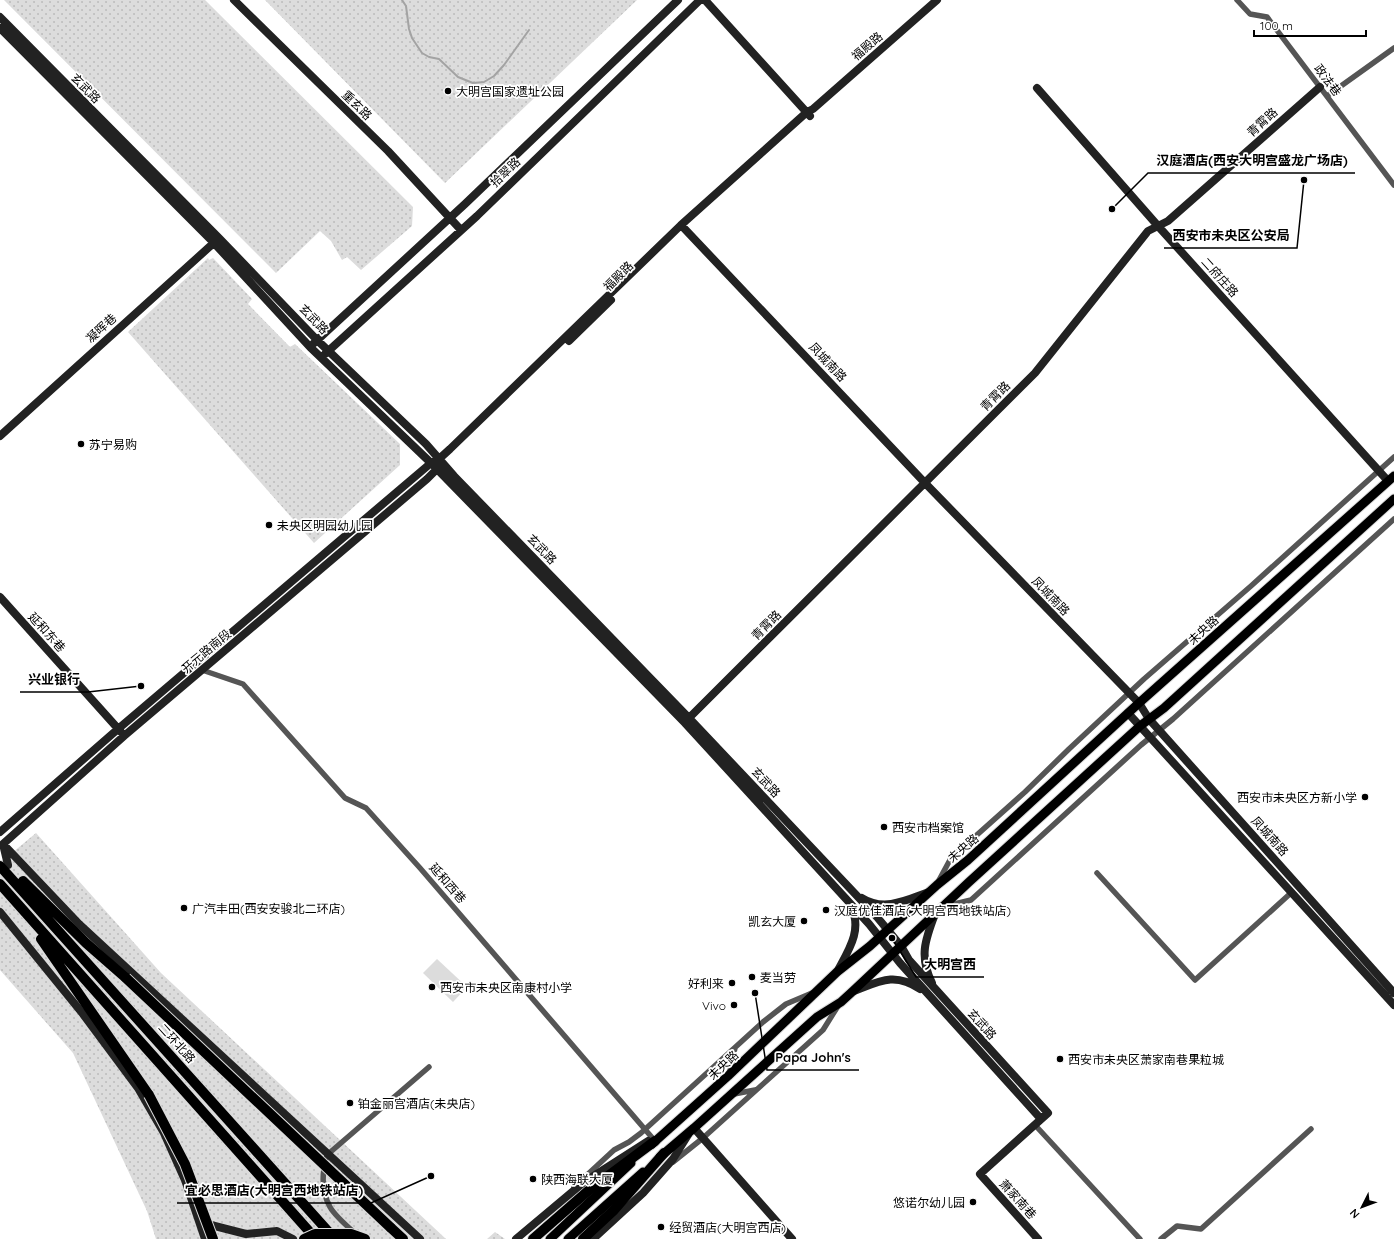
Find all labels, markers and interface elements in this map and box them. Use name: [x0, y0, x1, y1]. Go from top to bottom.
scale bar: [1254, 12, 1366, 38]
text: 100 m: [1260, 18, 1293, 33]
street label: 福殿路: [848, 29, 886, 63]
street label: 政法巷: [1311, 61, 1345, 99]
street label: 玄武路: [68, 70, 104, 106]
place label: 大明宫国家遗址公园: [456, 84, 564, 99]
marker: 大明宫国家遗址公园: [443, 86, 453, 96]
street label: 重玄路: [339, 87, 375, 123]
street label: 青霄路: [1244, 104, 1280, 140]
callout: 汉庭酒店(西安大明宫盛龙广场店): [1148, 148, 1355, 173]
text: 汉庭酒店(西安大明宫盛龙广场店): [1156, 152, 1348, 168]
street label: 拾翠路: [487, 154, 523, 190]
callout: 西安市未央区公安局: [1164, 223, 1297, 248]
text: 西安市未央区公安局: [1172, 227, 1290, 243]
street label: 二府庄路: [1198, 254, 1242, 300]
street label: 福殿路: [600, 258, 636, 294]
street label: 玄武路: [296, 301, 332, 337]
street label: 凝晖巷: [83, 310, 119, 346]
street label: 凤城南路: [806, 339, 850, 385]
street label: 青霄路: [977, 378, 1013, 414]
place label: 苏宁易购: [89, 437, 137, 452]
marker: 苏宁易购: [76, 439, 86, 449]
place label: 未央区明园幼儿园: [277, 518, 373, 533]
marker: 未央区明园幼儿园: [264, 520, 274, 530]
street label: 玄武路: [524, 531, 560, 567]
street label: 凤城南路: [1029, 574, 1073, 618]
street label: 青霄路: [748, 607, 784, 643]
street label: 延和东巷: [25, 609, 69, 655]
street label: 未央路: [1185, 612, 1221, 648]
street label: 开元路南段: [178, 626, 234, 676]
callout: 兴业银行: [20, 667, 88, 692]
text: 兴业银行: [28, 671, 80, 687]
street label: 玄武路: [748, 764, 784, 800]
place label: 西安市未央区方新小学: [1237, 790, 1357, 805]
marker: 西安市未央区方新小学: [1360, 792, 1370, 802]
street label: 凤城南路: [1248, 813, 1292, 859]
place label: 西安市档案馆: [892, 820, 964, 835]
marker: 西安市档案馆: [879, 822, 889, 832]
street label: 未央路: [944, 831, 982, 865]
street label: 延和西巷: [427, 860, 469, 906]
place label: 广汽丰田(西安安骏北二环店): [192, 901, 345, 916]
marker: 广汽丰田(西安安骏北二环店): [179, 903, 189, 913]
place label: 汉庭优佳酒店(大明宫西地铁站店): [834, 903, 1011, 918]
marker: 汉庭优佳酒店(大明宫西地铁站店): [821, 905, 831, 915]
place label: 凯玄大厦: [748, 914, 796, 929]
marker: 凯玄大厦: [799, 916, 809, 926]
callout: 大明宫西: [916, 952, 984, 977]
text: 大明宫西: [924, 956, 976, 972]
place label: 麦当劳: [760, 970, 796, 985]
marker: 麦当劳: [747, 972, 757, 982]
place label: 好利来: [688, 976, 724, 991]
marker: 好利来: [727, 978, 737, 988]
place label: 西安市未央区南康村小学: [440, 980, 572, 995]
marker: 西安市未央区南康村小学: [427, 982, 437, 992]
place label: Vivo: [702, 998, 726, 1013]
marker: Vivo: [729, 1000, 739, 1010]
street label: 玄武路: [964, 1006, 1000, 1042]
street label: 二环北路: [155, 1020, 199, 1066]
callout: Papa John's: [767, 1045, 859, 1070]
street label: 未央路: [705, 1047, 741, 1083]
text: Papa John's: [775, 1049, 851, 1065]
place label: 西安市未央区萧家南巷果粒城: [1068, 1052, 1224, 1067]
marker: 西安市未央区萧家南巷果粒城: [1055, 1054, 1065, 1064]
place label: 铂金丽宫酒店(未央店): [358, 1096, 475, 1111]
marker: 铂金丽宫酒店(未央店): [345, 1098, 355, 1108]
place label: 陕西海联大厦: [541, 1172, 613, 1187]
marker: 陕西海联大厦: [528, 1174, 538, 1184]
street label: 萧家南巷: [996, 1176, 1040, 1222]
callout: 宜必思酒店(大明宫西地铁站店): [177, 1178, 371, 1203]
text: 宜必思酒店(大明宫西地铁站店): [185, 1182, 363, 1198]
north arrow: [1342, 1187, 1382, 1227]
place label: 悠诺尔幼儿园: [893, 1195, 965, 1210]
marker: 悠诺尔幼儿园: [968, 1197, 978, 1207]
text: N: [1347, 1206, 1362, 1221]
place label: 经贸酒店(大明宫西店): [669, 1220, 786, 1235]
marker: 经贸酒店(大明宫西店): [656, 1222, 666, 1232]

